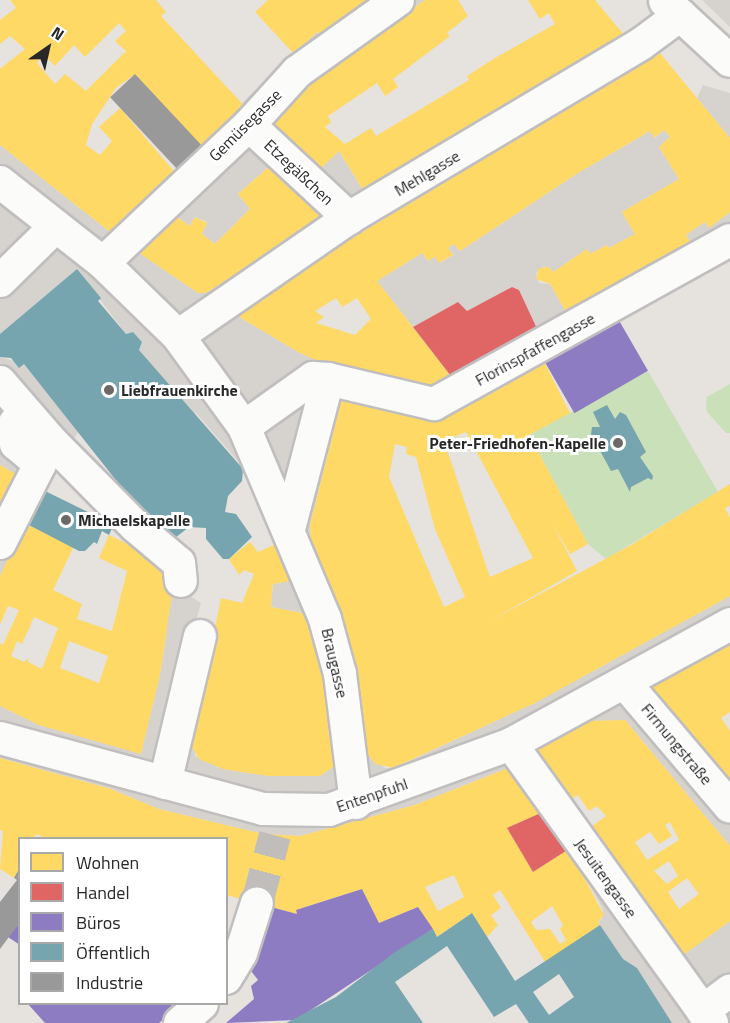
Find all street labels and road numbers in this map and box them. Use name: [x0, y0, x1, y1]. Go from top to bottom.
street label: Gemüsegasse: [205, 85, 285, 165]
street label: Etzegäßchen: [261, 135, 337, 209]
street label: Mehlgasse: [391, 146, 463, 200]
street label: Florinspfaffengasse: [472, 308, 598, 390]
street label: Braugasse: [318, 626, 352, 700]
street label: Firmungstraße: [638, 700, 716, 788]
street label: Entenpfuhl: [334, 774, 410, 816]
street label: Jesuitengasse: [571, 835, 641, 921]

